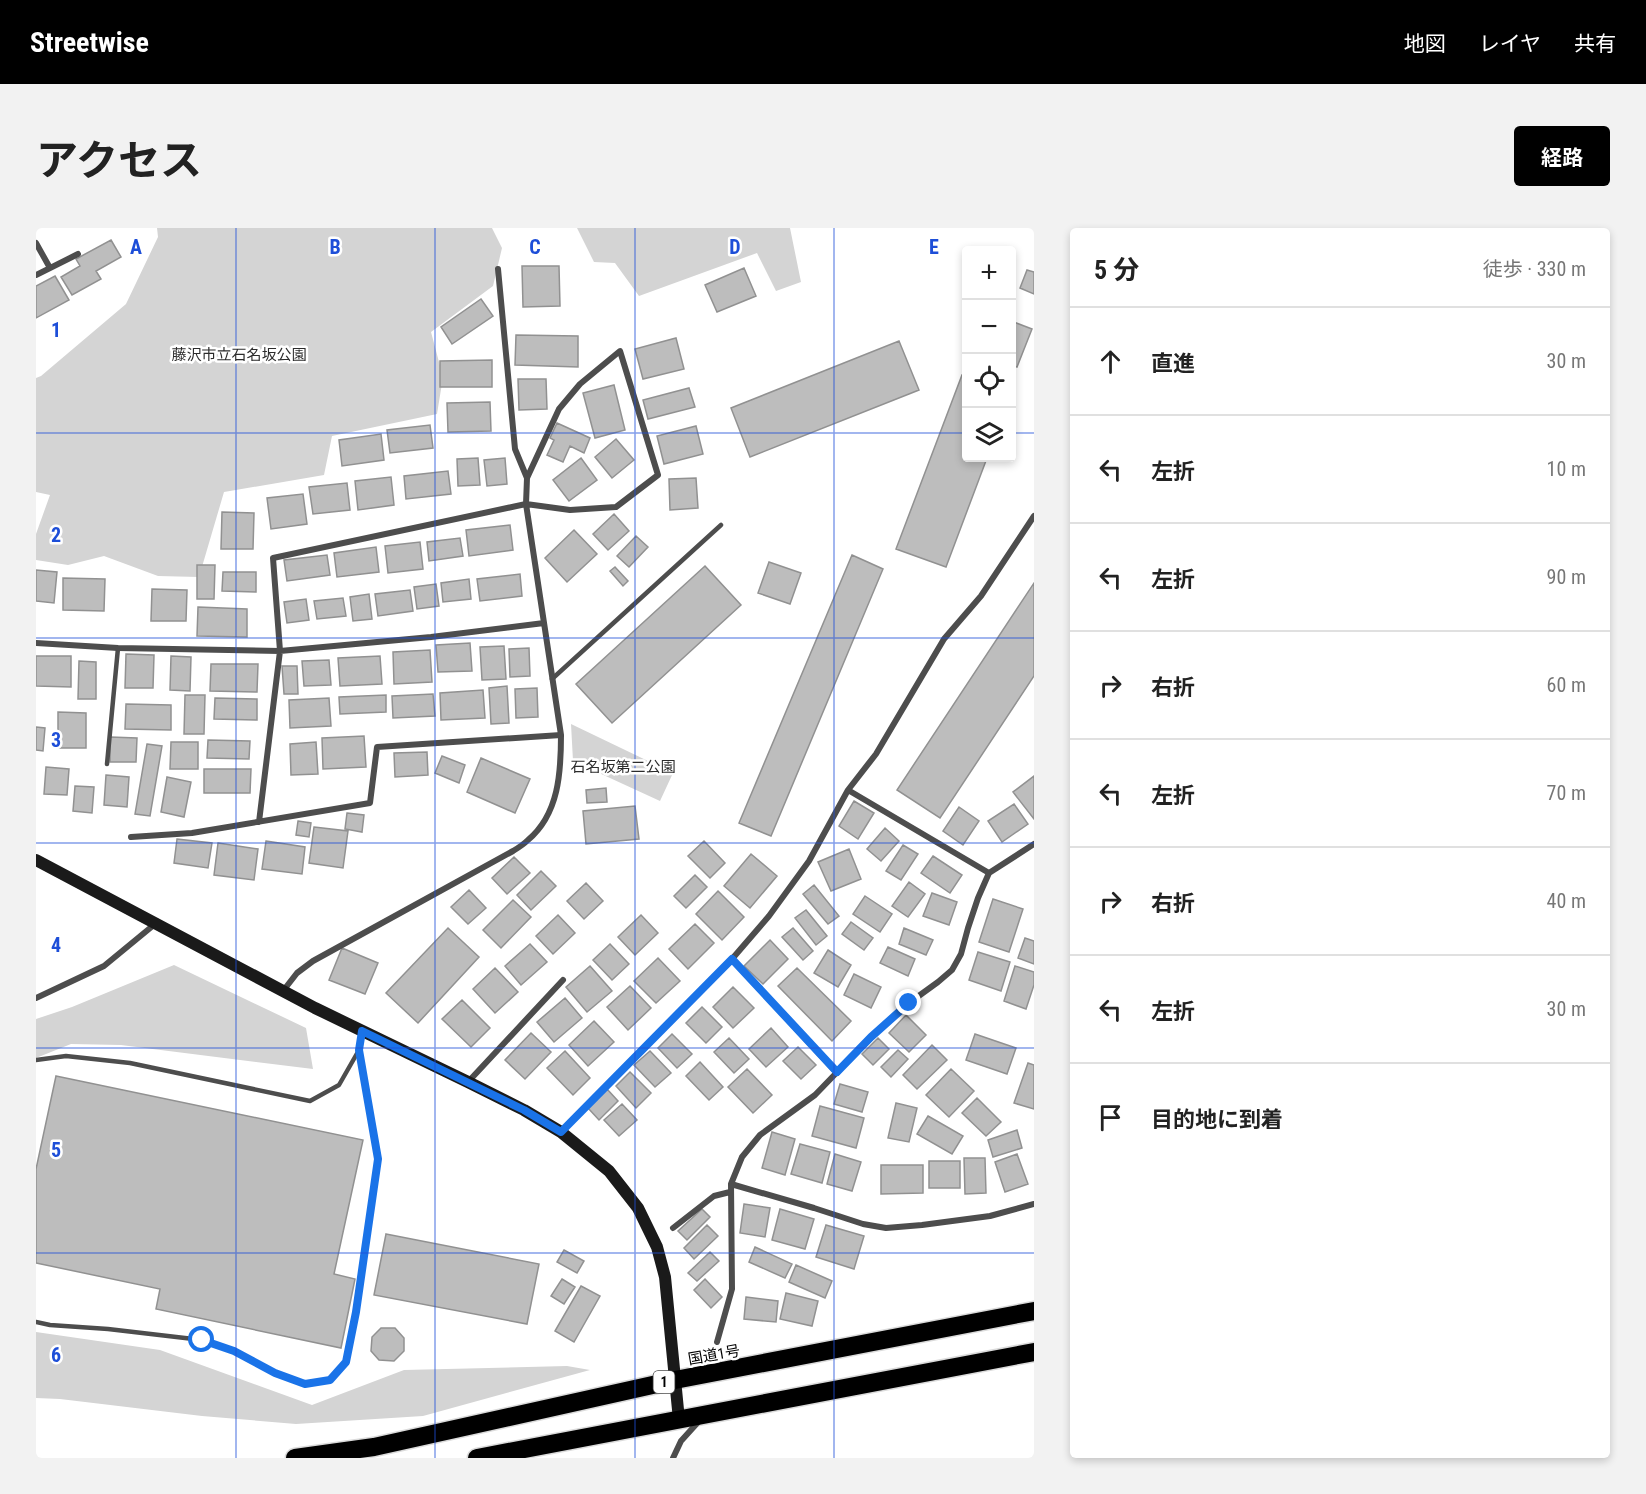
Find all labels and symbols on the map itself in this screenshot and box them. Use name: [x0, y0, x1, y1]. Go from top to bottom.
text: A: [130, 235, 142, 259]
text: B: [329, 235, 341, 259]
text: C: [529, 235, 541, 259]
text: D: [729, 235, 741, 259]
text: E: [929, 235, 939, 259]
text: 1: [51, 318, 61, 342]
park label: 藤沢市立石名坂公園: [171, 346, 307, 364]
text: 2: [51, 523, 61, 547]
text: 3: [51, 728, 61, 752]
park label: 石名坂第二公園: [570, 758, 676, 776]
text: 4: [51, 933, 61, 957]
route end: [895, 989, 921, 1015]
text: 5: [51, 1138, 61, 1162]
route start: [188, 1326, 214, 1352]
street label: 国道1号: [687, 1342, 741, 1368]
text: 6: [51, 1343, 61, 1367]
road number: 1: [654, 1371, 674, 1393]

